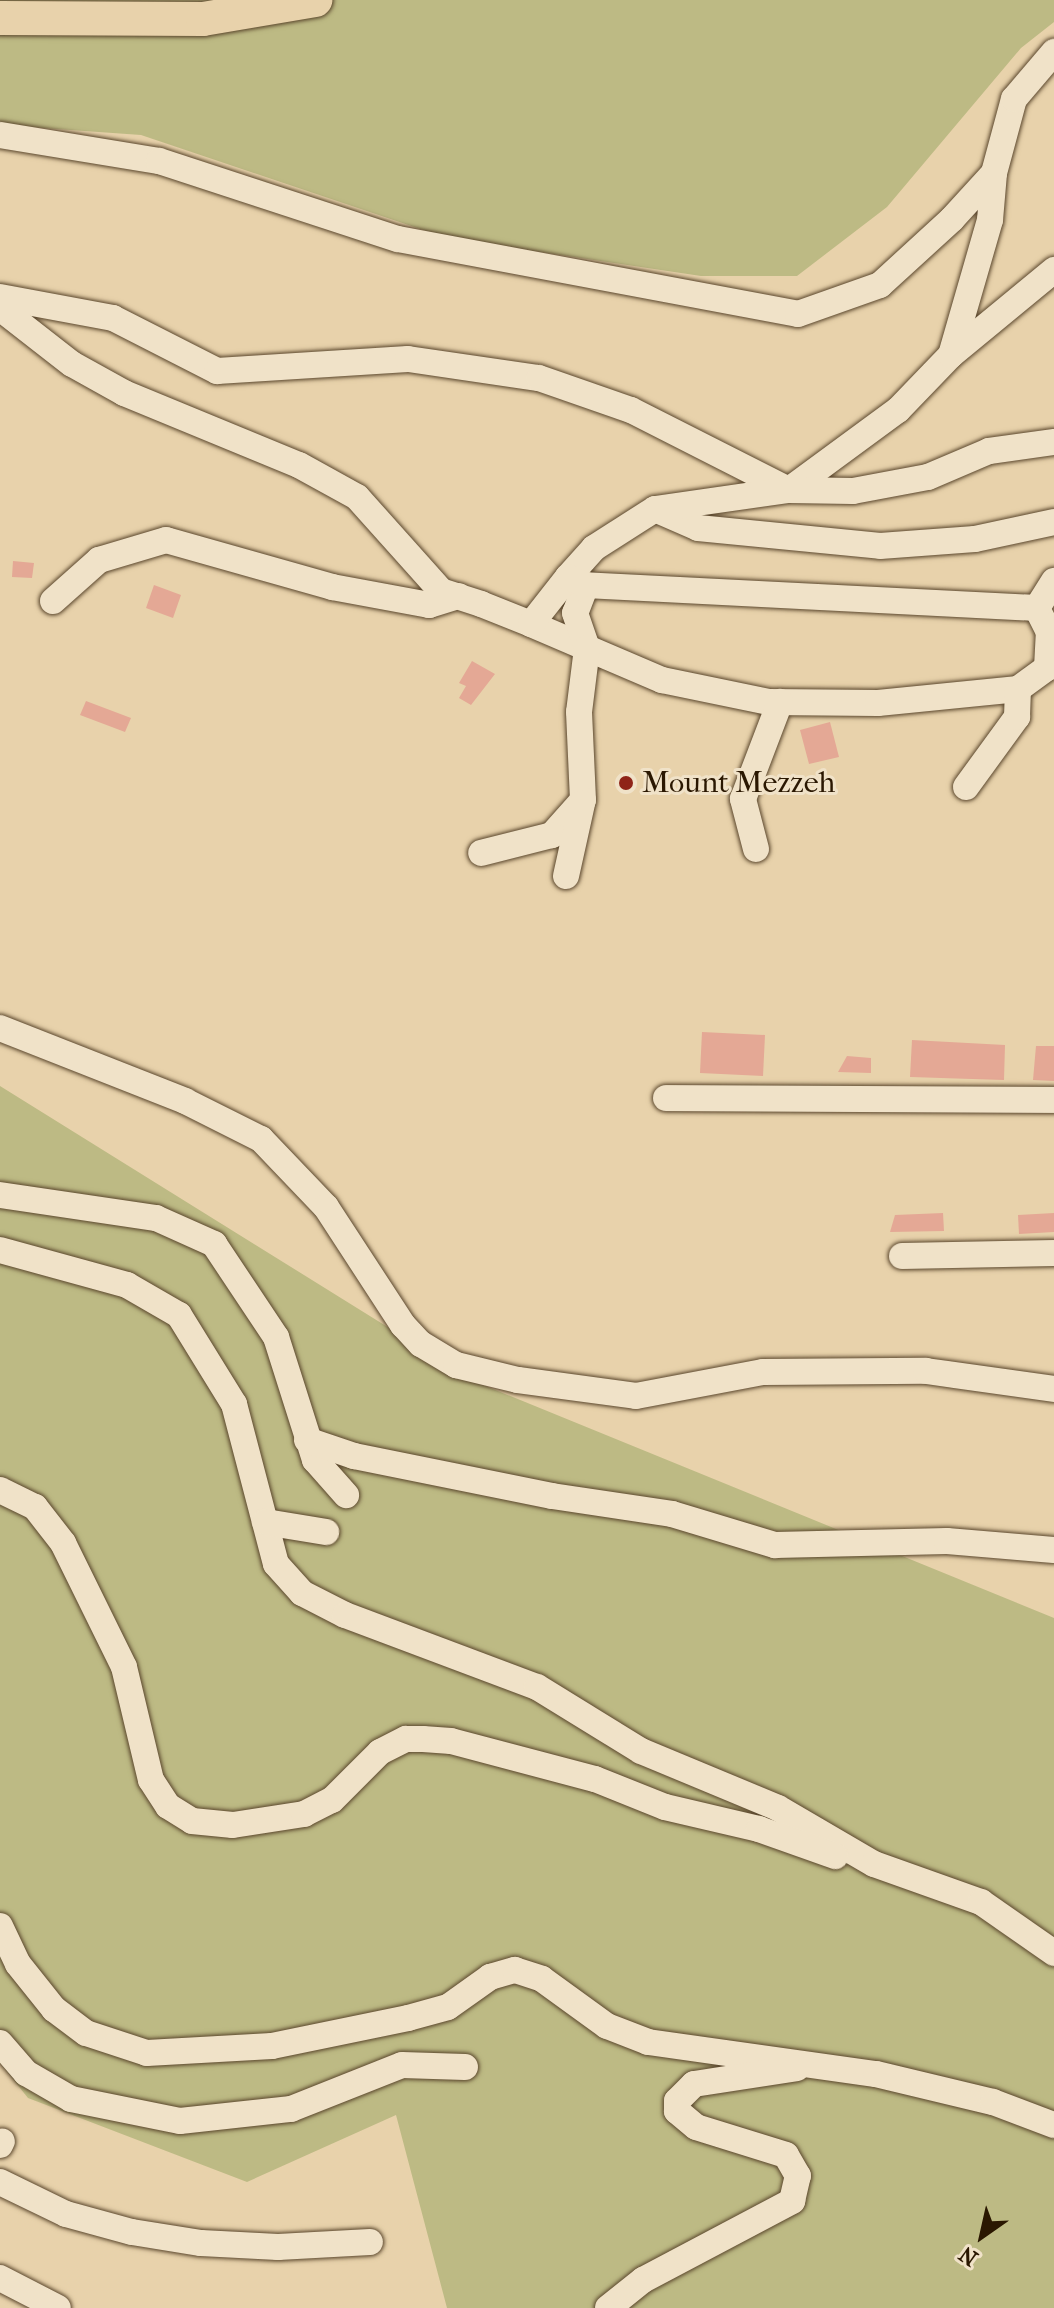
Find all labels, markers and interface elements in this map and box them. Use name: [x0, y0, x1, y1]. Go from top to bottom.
place label: Mount Mezzeh: [642, 765, 835, 801]
marker: Mount Mezzeh: [617, 774, 635, 792]
north arrow: [942, 2196, 1022, 2276]
text: N: [954, 2240, 983, 2271]

